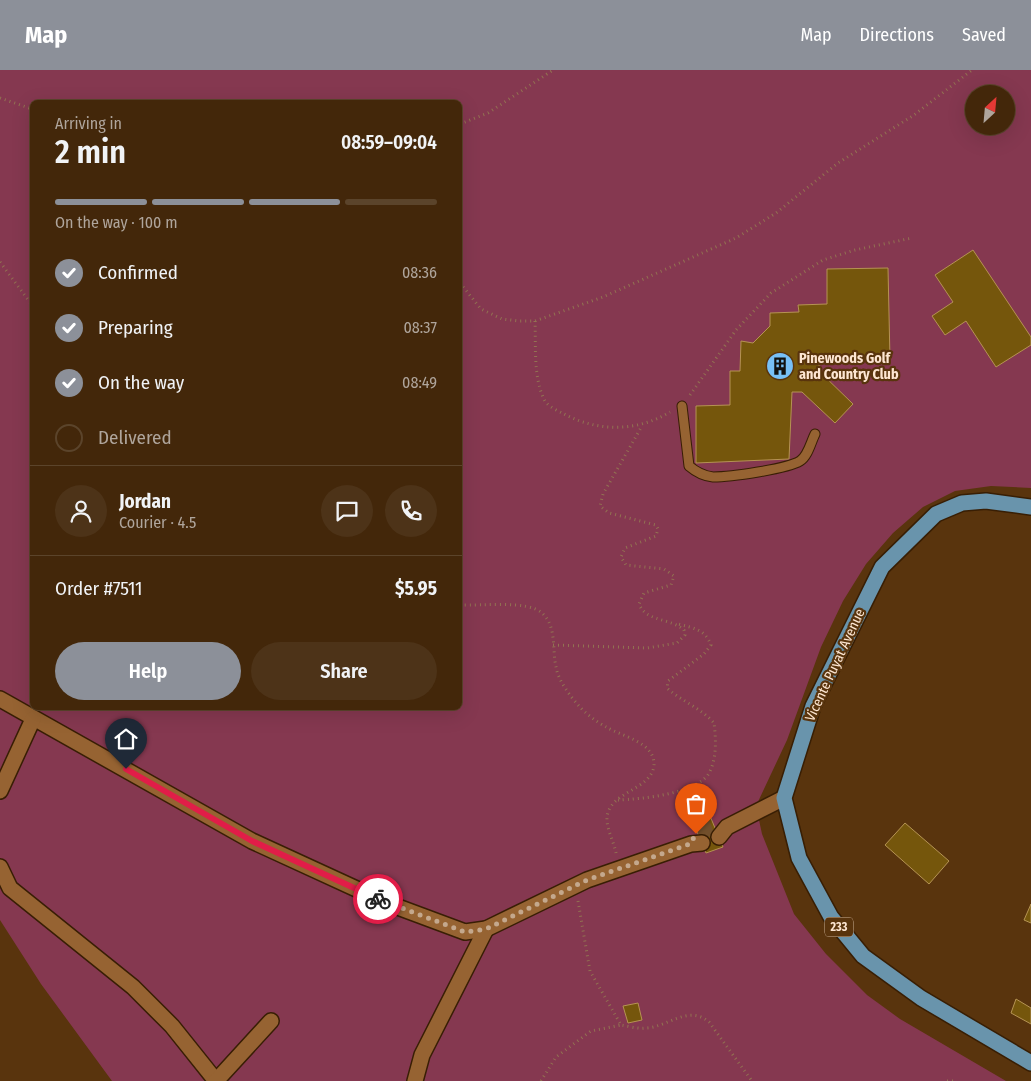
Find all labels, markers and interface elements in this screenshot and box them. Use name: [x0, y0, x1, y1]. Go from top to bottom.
text: Map: [25, 21, 67, 49]
text: Map: [800, 24, 832, 46]
text: Directions: [860, 24, 934, 46]
text: Saved: [962, 24, 1006, 46]
north arrow: [965, 85, 1015, 135]
map controls: [965, 85, 1015, 135]
text: Arriving in: [55, 114, 122, 133]
text: 08:59–09:04: [341, 131, 437, 154]
text: 2 min: [55, 133, 126, 171]
text: On the way · 100 m: [55, 213, 177, 232]
icon: check: [55, 259, 83, 287]
text: Confirmed: [98, 261, 178, 284]
text: 08:36: [402, 263, 437, 282]
icon: check: [55, 314, 83, 342]
text: Preparing: [98, 316, 173, 339]
text: 08:37: [404, 318, 437, 337]
place label: Pinewoods Golf and Country Club: [799, 350, 899, 383]
building icon: Pinewoods Golf and Country Club: [765, 351, 795, 381]
icon: check: [55, 369, 83, 397]
text: On the way: [98, 371, 184, 394]
text: 08:49: [402, 373, 437, 392]
text: Delivered: [98, 426, 172, 449]
button: person: [55, 485, 107, 537]
button: chat: [321, 485, 373, 537]
button: phone: [385, 485, 437, 537]
text: Jordan: [119, 490, 171, 513]
text: Courier · 4.5: [119, 513, 196, 532]
text: Order #7511: [55, 577, 143, 600]
text: $5.95: [395, 577, 437, 600]
street label: Vicente Puyat Avenue: [801, 606, 869, 724]
button: Help: [55, 642, 241, 700]
button: Share: [251, 642, 437, 700]
pin: [105, 718, 147, 769]
icon: home: [112, 725, 140, 753]
pin: [675, 783, 717, 834]
icon: bag: [682, 790, 710, 818]
courier: [353, 874, 403, 924]
icon: bike: [364, 885, 392, 913]
road number: 233: [825, 918, 853, 936]

